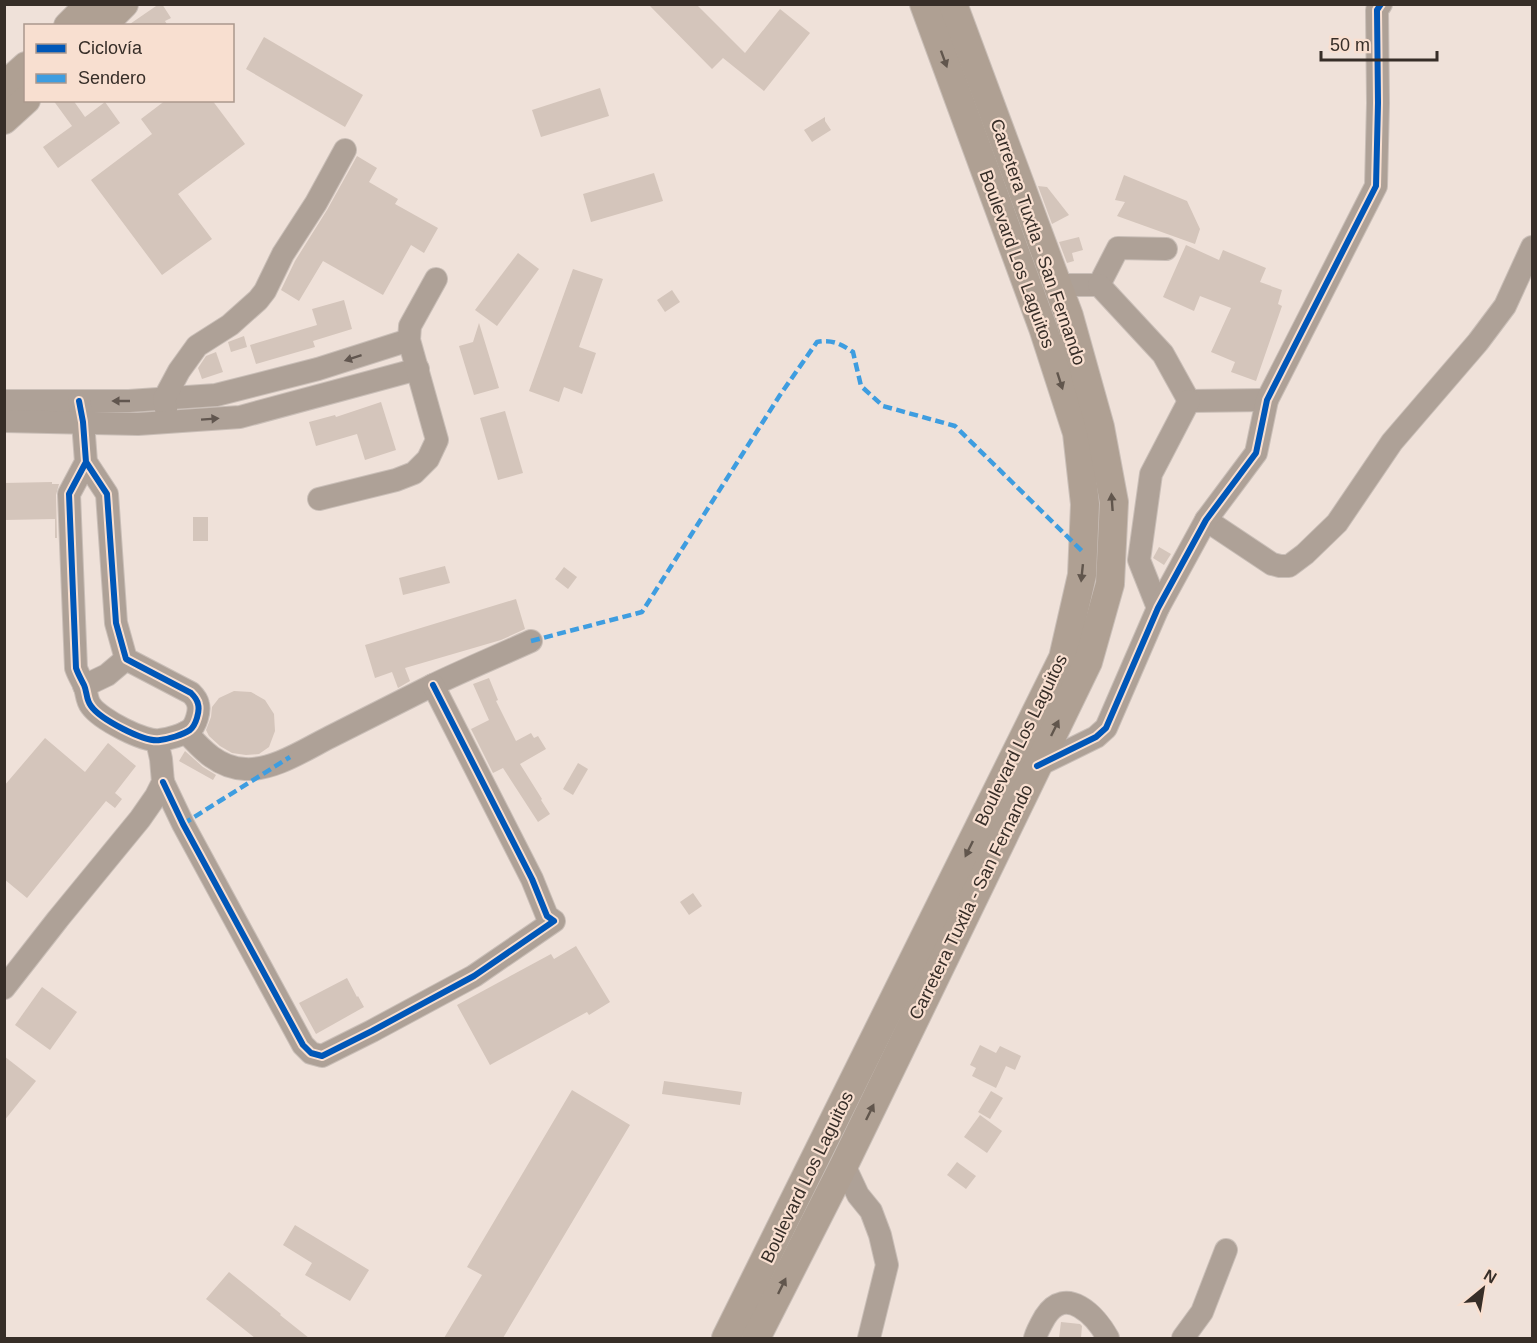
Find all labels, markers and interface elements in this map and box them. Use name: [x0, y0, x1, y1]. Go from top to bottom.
legend: [24, 24, 234, 102]
scale bar: [1321, 24, 1436, 62]
text: 50 m: [1330, 35, 1370, 55]
text: Ciclovía: [78, 38, 143, 58]
one-way arrow: [940, 51, 950, 69]
text: Sendero: [78, 68, 146, 88]
street label: Carretera Tuxtla - San Fernando: [986, 116, 1090, 368]
street label: Boulevard Los Laguitos: [975, 167, 1059, 351]
one-way arrow: [344, 354, 362, 363]
one-way arrow: [1056, 372, 1066, 390]
one-way arrow: [112, 396, 131, 406]
one-way arrow: [200, 414, 219, 424]
one-way arrow: [1108, 493, 1117, 512]
one-way arrow: [1077, 564, 1086, 583]
street label: Boulevard Los Laguitos: [971, 651, 1071, 829]
one-way arrow: [1051, 720, 1060, 737]
street label: Carretera Tuxtla - San Fernando: [905, 781, 1037, 1023]
one-way arrow: [964, 840, 973, 857]
street label: Boulevard Los Laguitos: [757, 1088, 857, 1266]
one-way arrow: [865, 1103, 874, 1120]
north arrow: [1453, 1259, 1513, 1319]
text: N: [1481, 1266, 1500, 1287]
one-way arrow: [777, 1278, 787, 1295]

